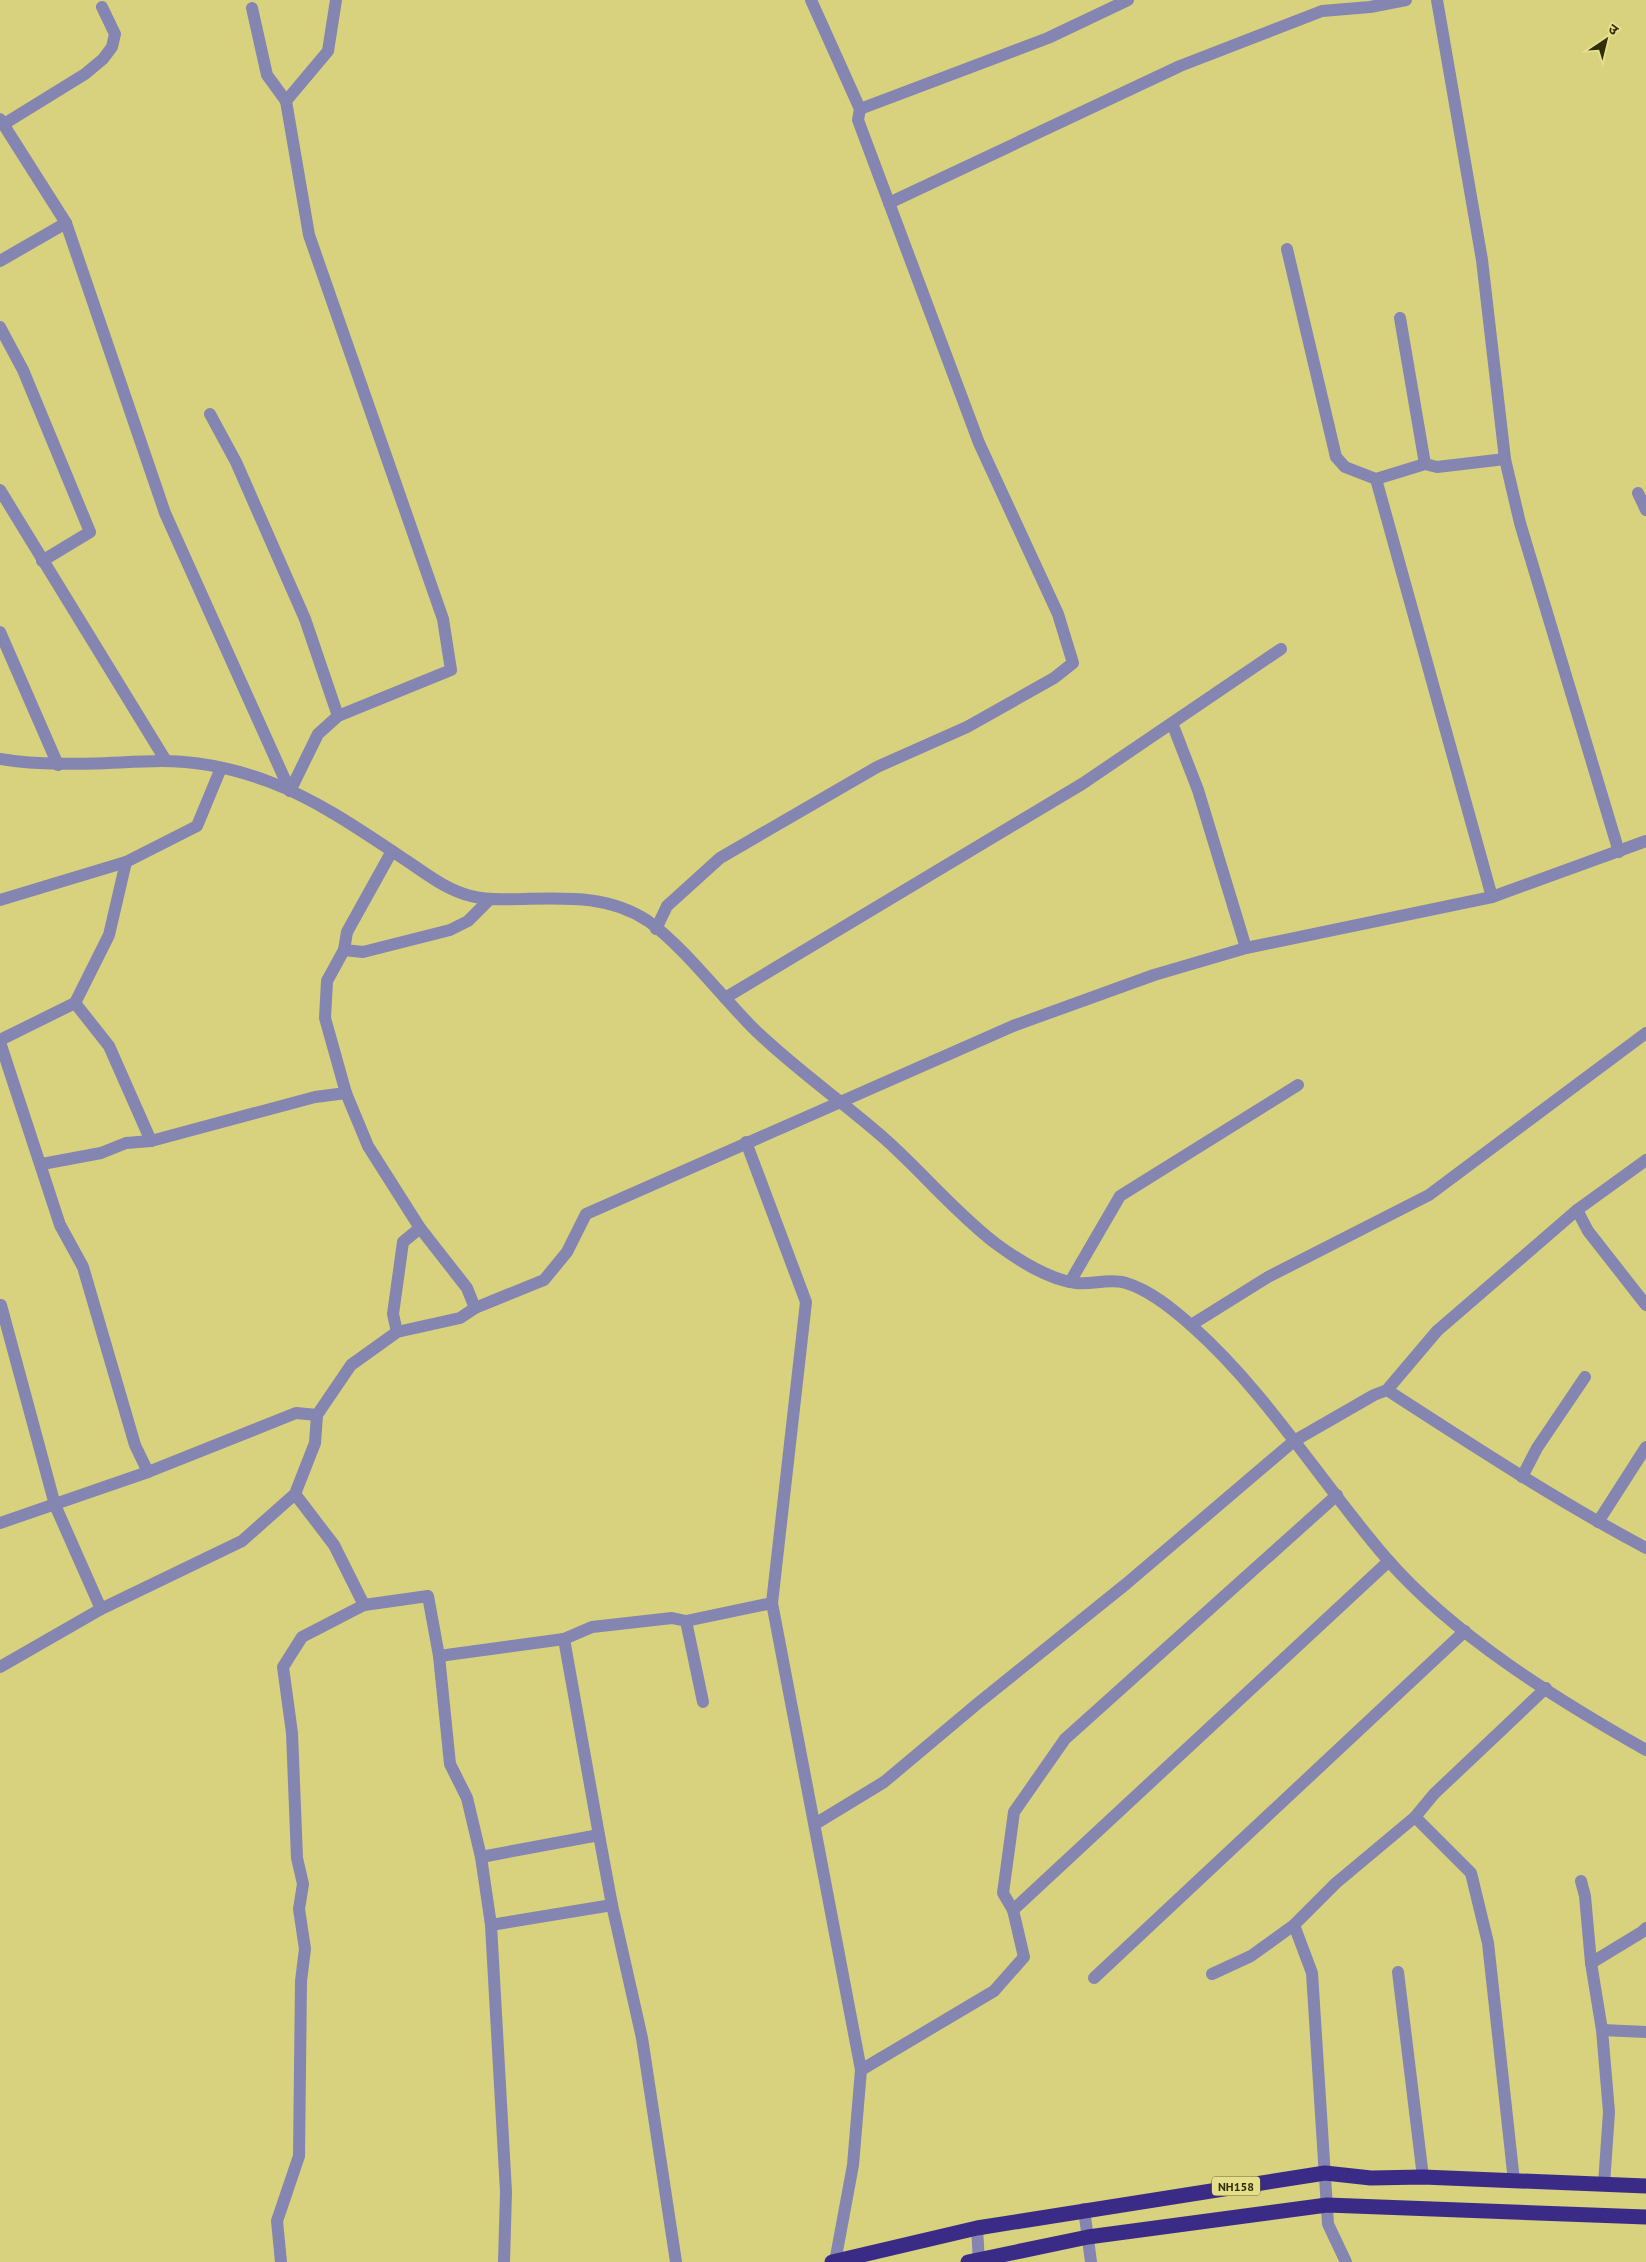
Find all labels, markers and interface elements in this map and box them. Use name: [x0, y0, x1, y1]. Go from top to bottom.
north arrow: [1581, 15, 1631, 65]
text: उ: [1605, 20, 1623, 40]
road number: NH158: [1212, 2176, 1260, 2196]

